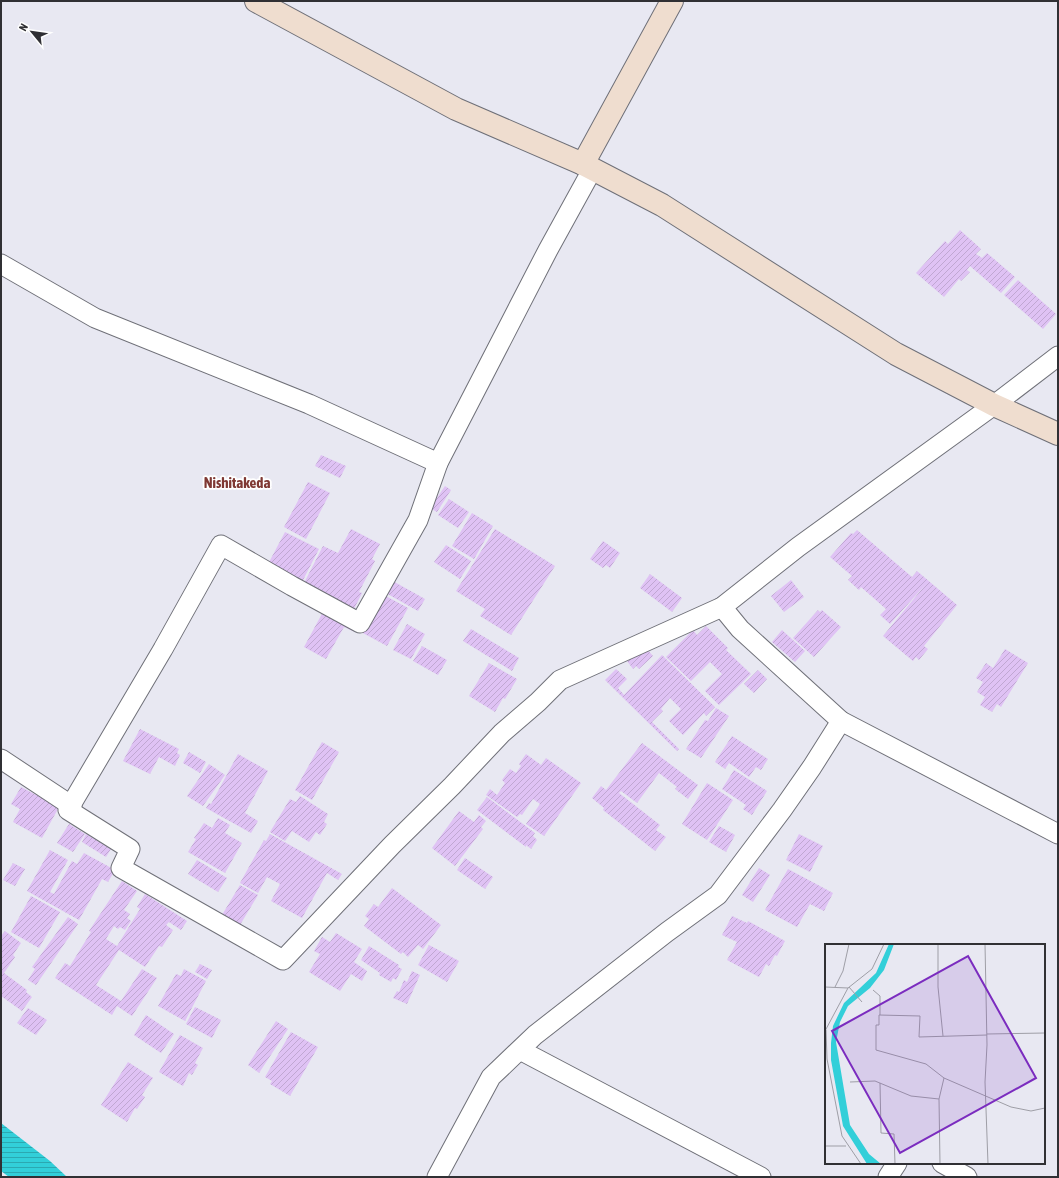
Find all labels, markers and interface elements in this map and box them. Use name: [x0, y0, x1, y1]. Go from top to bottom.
north arrow: [12, 12, 52, 52]
text: N: [16, 21, 30, 33]
district label: Nishitakeda: [204, 474, 270, 491]
inset map: [825, 944, 1045, 1164]

